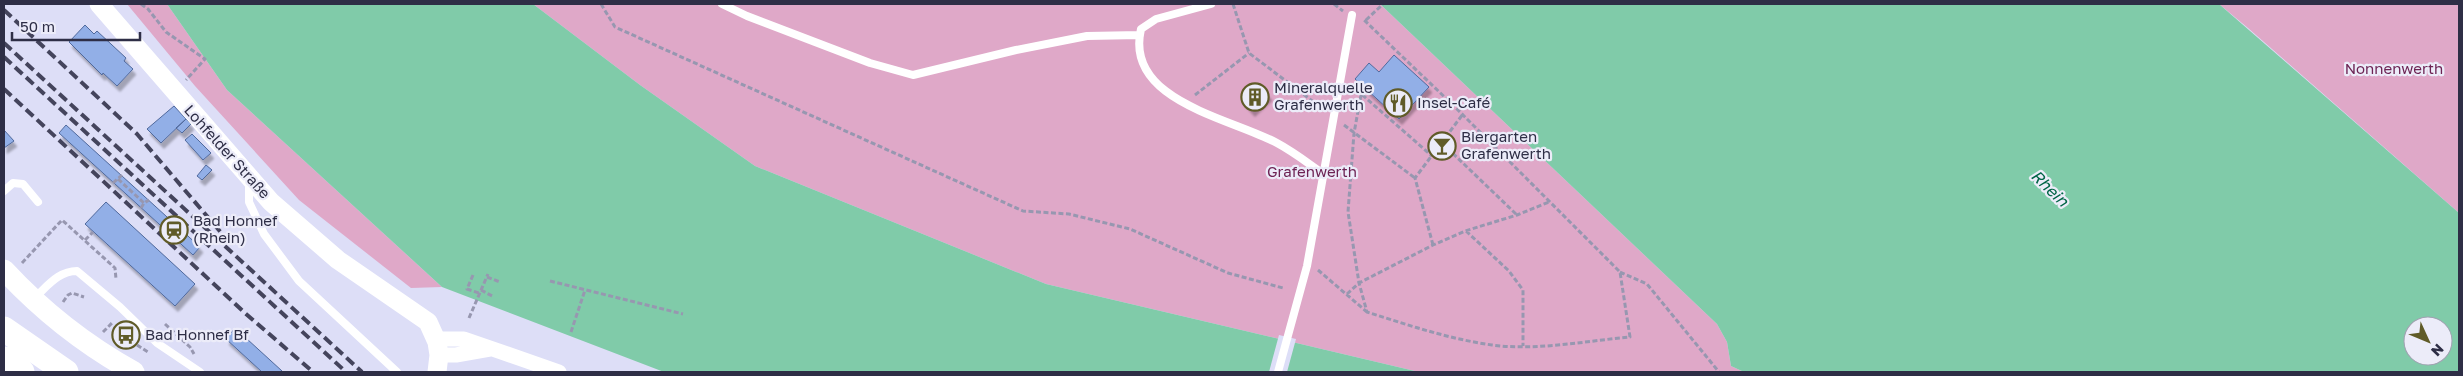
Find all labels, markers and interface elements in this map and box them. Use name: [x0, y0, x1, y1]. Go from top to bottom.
scale bar: [12, 10, 140, 42]
text: 50 m: [20, 17, 55, 35]
park label: Nonnenwerth: [2345, 59, 2443, 77]
place label: Mineralquelle Grafenwerth: [1274, 78, 1373, 113]
building icon: Mineralquelle Grafenwerth: [1240, 82, 1270, 112]
restaurant icon: Insel-Café: [1383, 88, 1413, 118]
place label: Insel-Café: [1417, 93, 1490, 111]
street label: Lohfelder Straße: [181, 101, 275, 202]
place label: Biergarten Grafenwerth: [1461, 127, 1551, 162]
bar icon: Biergarten Grafenwerth: [1427, 131, 1457, 161]
park label: Grafenwerth: [1267, 162, 1357, 180]
water label: Rhein: [2027, 165, 2074, 211]
place label: Bad Honnef (Rhein): [193, 211, 278, 246]
station icon: Bad Honnef (Rhein): [159, 215, 189, 245]
north arrow: [2403, 316, 2453, 366]
bus stop icon: Bad Honnef Bf: [111, 320, 141, 350]
place label: Bad Honnef Bf: [145, 325, 249, 343]
text: N: [2428, 341, 2448, 360]

